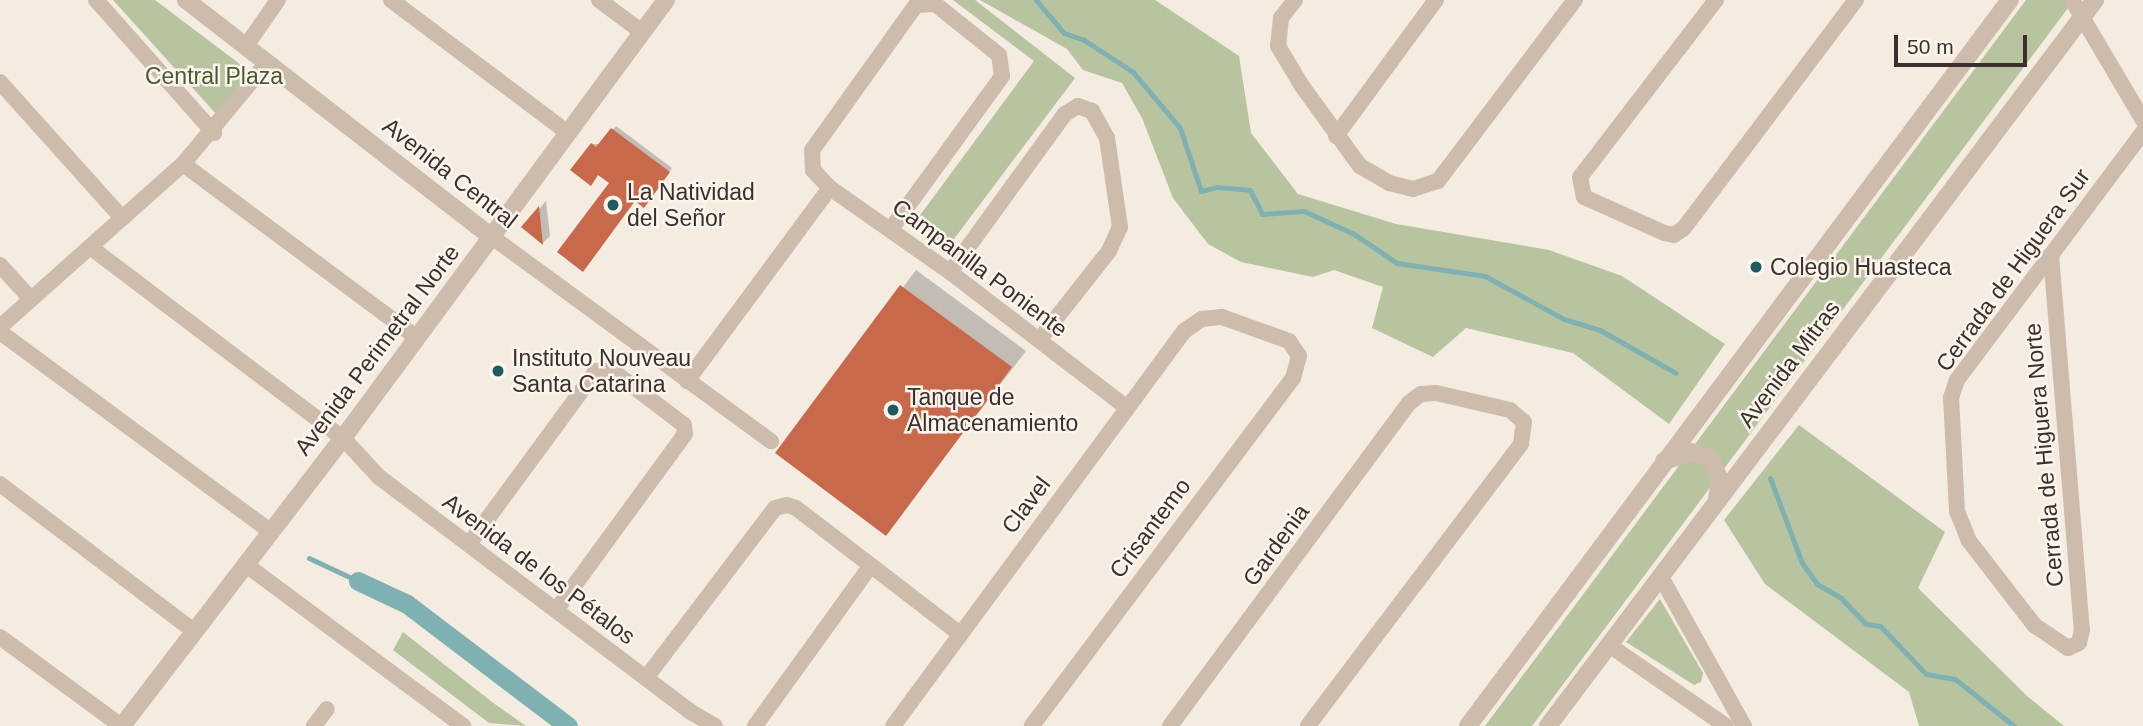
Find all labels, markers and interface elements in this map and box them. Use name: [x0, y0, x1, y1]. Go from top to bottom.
scale bar: [1898, 21, 2031, 65]
text: 50 m: [1907, 35, 1954, 58]
park label: Central Plaza: [145, 62, 283, 90]
street label: Avenida Central: [377, 112, 523, 234]
street label: Cerrada de Higuera Sur: [1930, 163, 2096, 377]
place label: La Natividad del Señor: [627, 178, 755, 232]
street label: Campanilla Poniente: [887, 193, 1073, 343]
marker: La Natividad del Señor: [605, 197, 621, 213]
street label: Avenida Perimetral Norte: [289, 239, 465, 461]
place label: Colegio Huasteca: [1770, 253, 1952, 281]
marker: Colegio Huasteca: [1748, 259, 1764, 275]
street label: Avenida Mitras: [1732, 295, 1846, 433]
street label: Cerrada de Higuera Norte: [2019, 322, 2069, 588]
place label: Instituto Nouveau Santa Catarina: [512, 344, 691, 398]
marker: Instituto Nouveau Santa Catarina: [490, 363, 506, 379]
place label: Tanque de Almacenamiento: [907, 383, 1078, 437]
marker: Tanque de Almacenamiento: [885, 402, 901, 418]
street label: Clavel: [996, 471, 1056, 539]
street label: Crisantemo: [1104, 473, 1196, 583]
street label: Avenida de los Pétalos: [437, 488, 641, 650]
street label: Gardenia: [1237, 499, 1315, 591]

